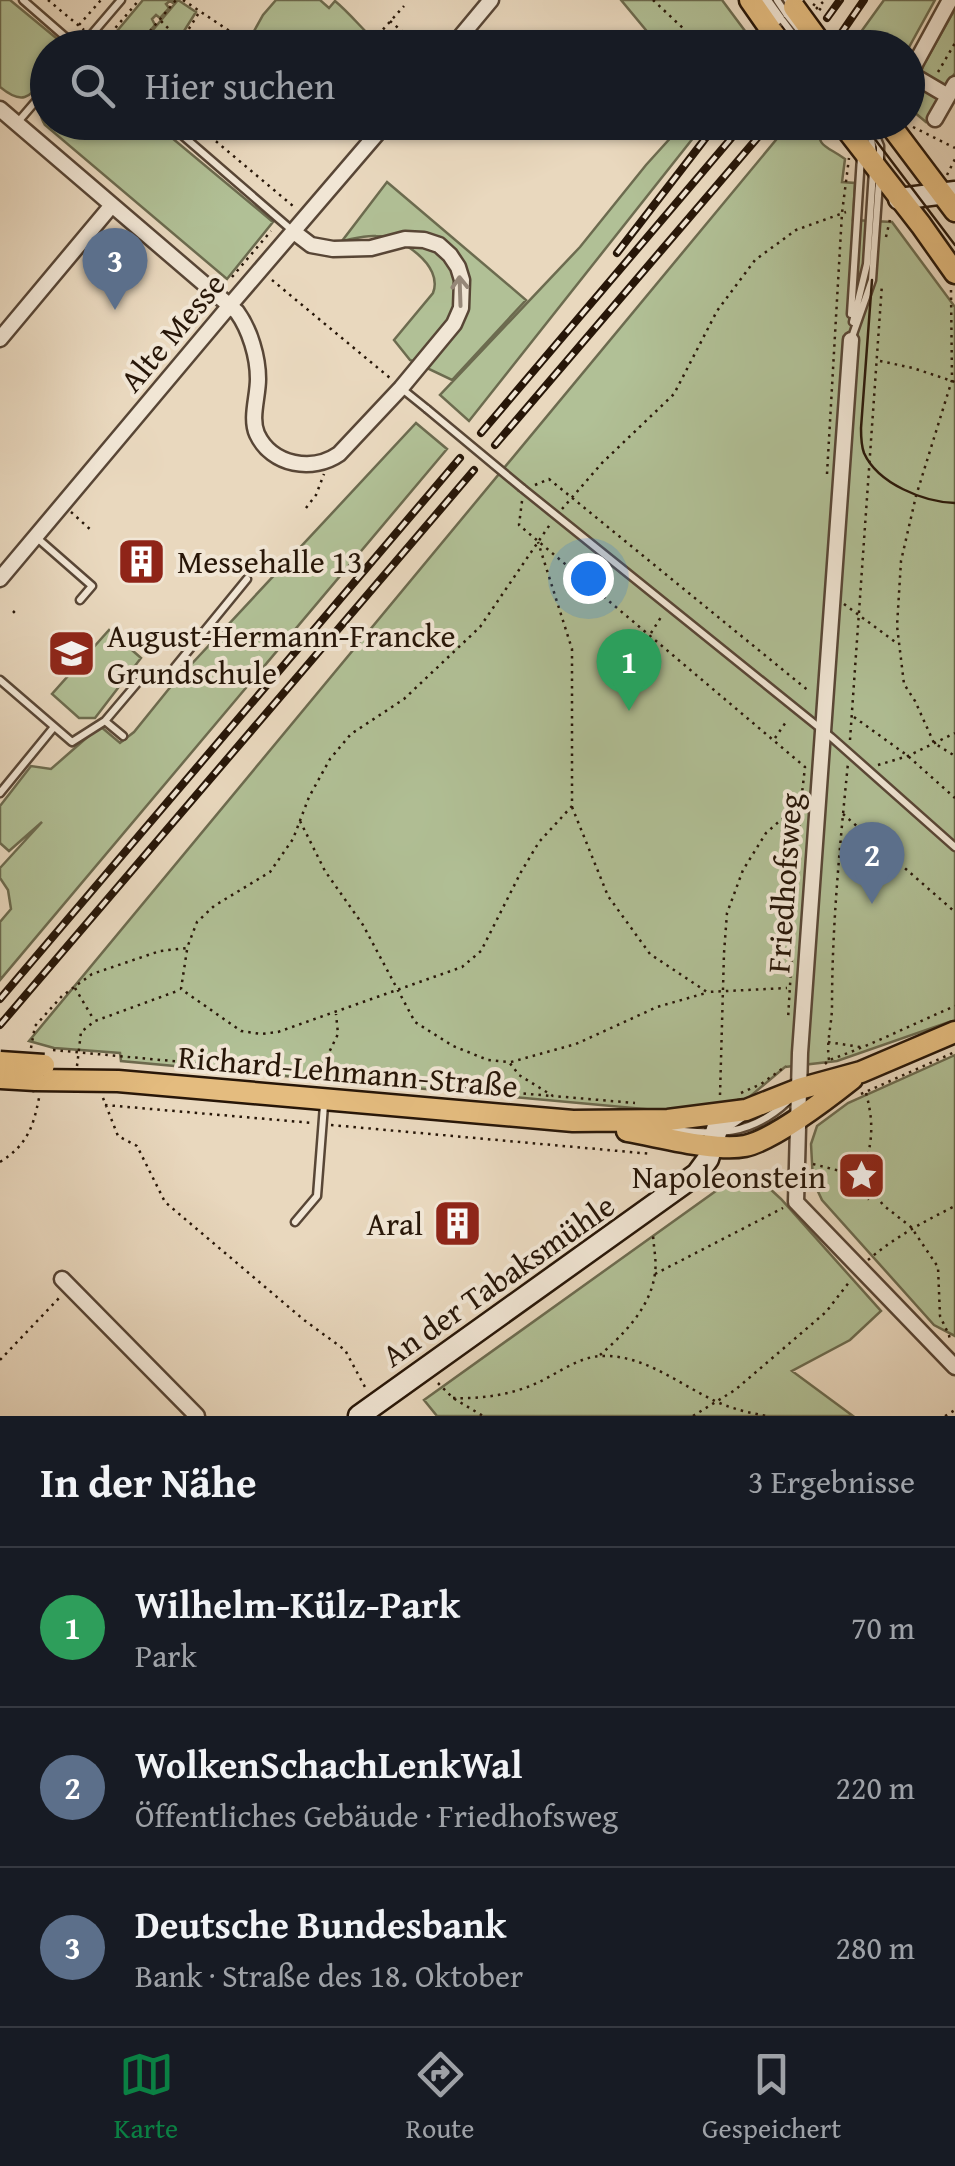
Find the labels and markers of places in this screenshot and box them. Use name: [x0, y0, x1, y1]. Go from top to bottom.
pin: 3: [82, 228, 148, 310]
building icon: Messehalle 13: [116, 535, 168, 587]
place label: Messehalle 13: [177, 538, 363, 585]
place label: August-Hermann-Francke Grundschule: [107, 612, 455, 696]
school or university icon: August-Hermann-Francke Grundschule: [46, 627, 98, 679]
pin: 1: [596, 628, 662, 711]
pin: 2: [840, 822, 904, 904]
place icon: Napoleonstein: [835, 1150, 887, 1202]
place label: Napoleonstein: [632, 1153, 826, 1200]
building icon: Aral: [432, 1197, 484, 1249]
place label: Aral: [367, 1200, 423, 1247]

